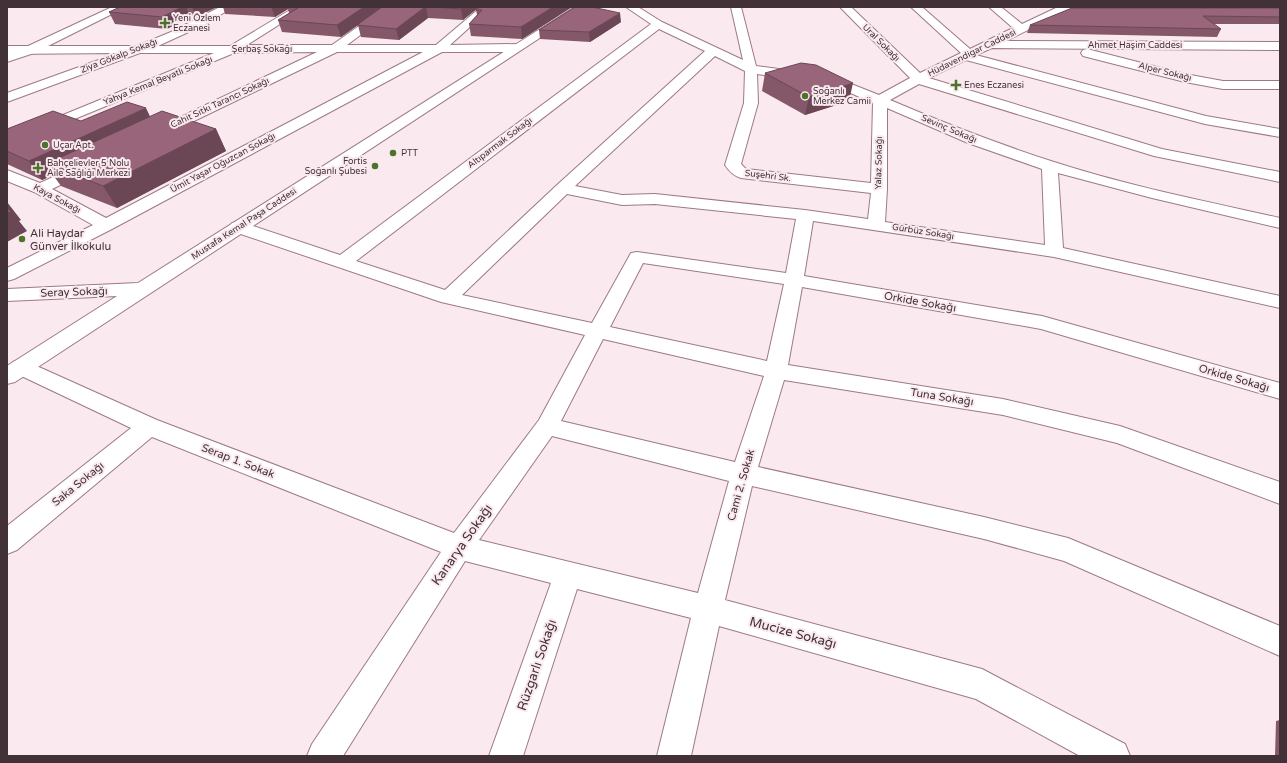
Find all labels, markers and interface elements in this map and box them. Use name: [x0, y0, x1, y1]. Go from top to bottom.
place label: Yeni Özlem Eczanesi: [173, 13, 221, 34]
marker: Yeni Özlem Eczanesi: [160, 18, 170, 28]
street label: Ural Sokağı: [860, 22, 902, 64]
street label: Hüdavendigar Caddesi: [926, 27, 1018, 79]
street label: Ziya Gökalp Sokağı: [79, 36, 159, 76]
street label: Ahmet Haşim Caddesi: [1088, 40, 1182, 51]
street label: Şerbaş Sokağı: [232, 44, 292, 55]
street label: Yahya Kemal Beyatlı Sokağı: [102, 54, 214, 108]
street label: Alper Sokağı: [1137, 60, 1193, 84]
street label: Cahit Sıtkı Tarancı Sokağı: [169, 75, 271, 131]
marker: Enes Eczanesi: [951, 80, 961, 90]
place label: Enes Eczanesi: [964, 80, 1024, 91]
place label: Soğanlı Merkez Camii: [813, 86, 871, 107]
marker: Soğanlı Merkez Camii: [800, 91, 810, 101]
street label: Sevinç Sokağı: [920, 112, 978, 146]
street label: Altıparmak Sokağı: [465, 115, 535, 171]
street label: Ümit Yaşar Oğuzcan Sokağı: [169, 131, 277, 195]
street label: Yalaz Sokağı: [873, 136, 885, 190]
marker: Uçar Apt.: [40, 140, 50, 150]
place label: Uçar Apt.: [53, 140, 93, 151]
marker: PTT: [388, 148, 398, 158]
place label: PTT: [401, 148, 419, 159]
place label: Fortis Soğanlı Şubesi: [305, 156, 367, 177]
place label: Bahçelievler 5 Nolu Aile Sağlığı Merkezi: [47, 158, 130, 179]
marker: Fortis Soğanlı Şubesi: [370, 161, 380, 171]
marker: Bahçelievler 5 Nolu Aile Sağlığı Merkezi: [32, 162, 44, 174]
street label: Suşehri Sk.: [744, 168, 792, 184]
street label: Kaya Sokağı: [31, 182, 83, 216]
street label: Mustafa Kemal Paşa Caddesi: [189, 186, 299, 262]
street label: Gürbüz Sokağı: [891, 222, 955, 242]
place label: Ali Haydar Günver İlkokulu: [30, 227, 111, 253]
marker: Ali Haydar Günver İlkokulu: [17, 234, 27, 244]
street label: Seray Sokağı: [40, 284, 108, 300]
street label: Orkide Sokağı: [883, 289, 957, 315]
street label: Orkide Sokağı: [1197, 362, 1271, 394]
street label: Tuna Sokağı: [910, 386, 974, 408]
street label: Serap 1. Sokak: [200, 441, 276, 481]
street label: Cami 2. Sokak: [725, 448, 757, 522]
street label: Saka Sokağı: [49, 459, 107, 509]
street label: Kanarya Sokağı: [428, 501, 496, 589]
street label: Mucize Sokağı: [748, 614, 838, 652]
street label: Rüzgarlı Sokağı: [514, 617, 560, 713]

